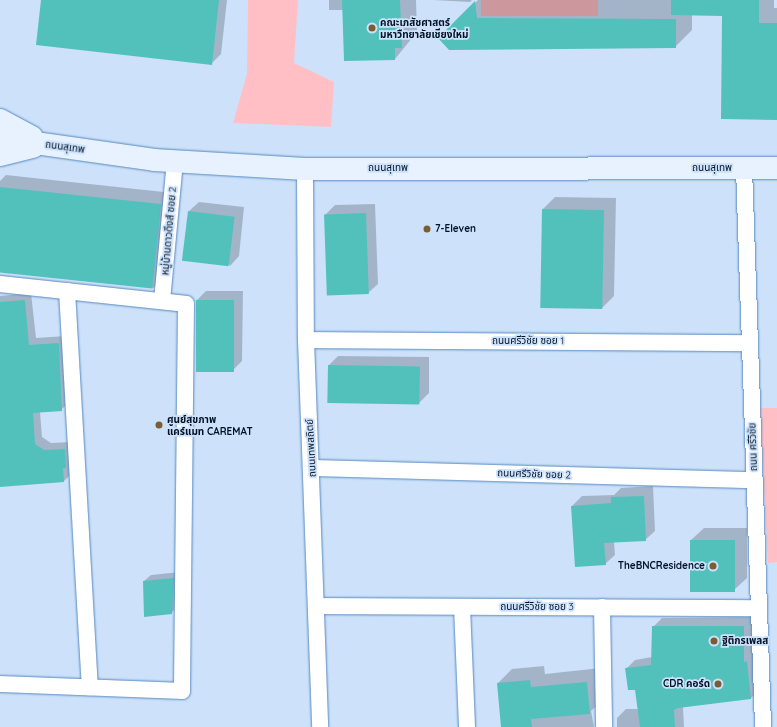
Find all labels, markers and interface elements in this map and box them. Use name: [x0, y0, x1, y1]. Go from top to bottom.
place label: คณะเภสัชศาสตร์ มหาวืทยาลัยเชียงใหม่: [380, 16, 468, 40]
marker: คณะเภสัชศาสตร์ มหาวืทยาลัยเชียงใหม่: [367, 23, 377, 33]
street label: ถนนสุเทพ: [44, 138, 86, 156]
street label: ถนนสุเทพ: [368, 162, 408, 174]
street label: ถนนสุเทพ: [692, 162, 732, 174]
street label: หมู่บ้านดาวดึงส์ ซอย 2: [159, 186, 179, 276]
place label: 7-Eleven: [435, 223, 476, 235]
marker: 7-Eleven: [422, 224, 432, 234]
street label: ถนนศรีวิชัย ซอย 1: [492, 335, 564, 347]
place label: ศูนย์สุขภาพ แคร์แมท CAREMAT: [167, 413, 253, 436]
street label: ถนนเทพสถิตย์: [303, 419, 319, 477]
marker: ศูนย์สุขภาพ แคร์แมท CAREMAT: [154, 420, 164, 430]
street label: ถนน ศรีวิชัย: [746, 423, 760, 471]
street label: ถนนศรีวิชัย ซอย 2: [497, 467, 571, 481]
place label: TheBNCResidence: [618, 560, 705, 572]
marker: TheBNCResidence: [708, 561, 718, 571]
street label: ถนนศรีวิชัย ซอย 3: [500, 601, 574, 613]
place label: ฐิติกรเพลส: [722, 635, 768, 647]
marker: ฐิติกรเพลส: [709, 636, 719, 646]
place label: CDR คอร์ด: [663, 678, 710, 690]
marker: CDR คอร์ด: [713, 679, 723, 689]

